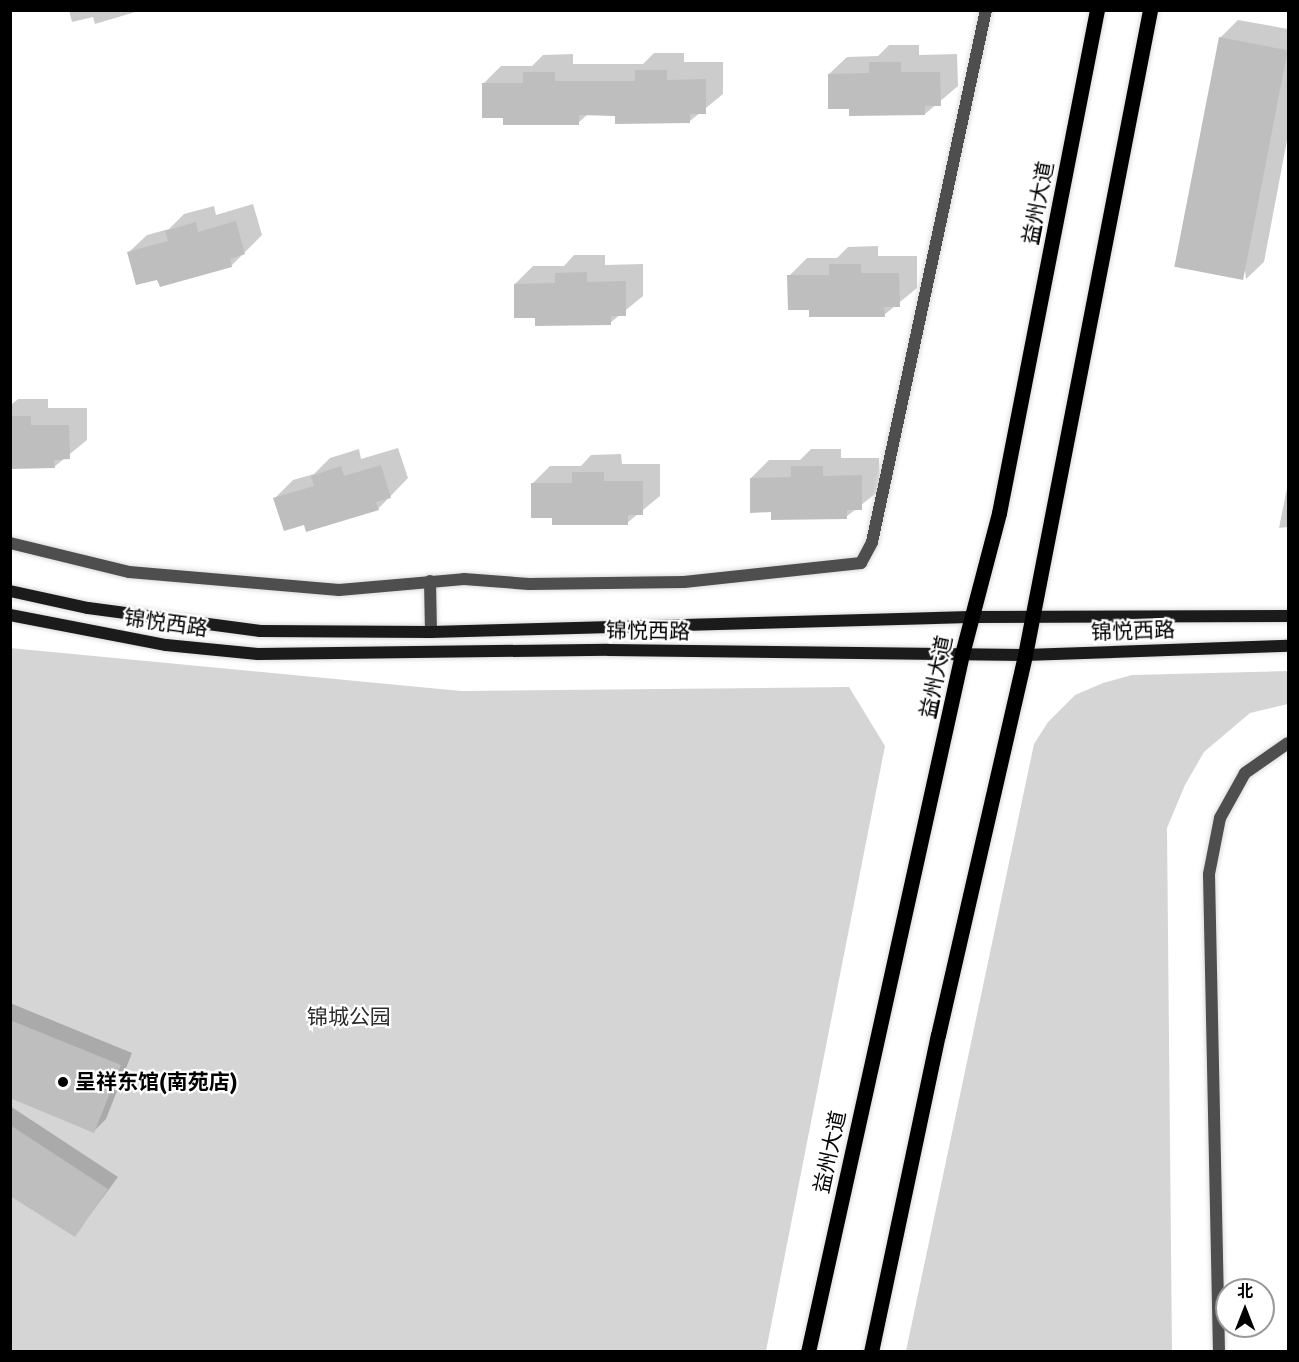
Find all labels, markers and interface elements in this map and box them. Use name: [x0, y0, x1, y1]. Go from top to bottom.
street label: 益州大道: [1018, 159, 1058, 247]
street label: 锦悦西路: [123, 605, 209, 641]
street label: 锦悦西路: [1091, 617, 1175, 645]
street label: 锦悦西路: [606, 618, 690, 644]
street label: 益州大道: [915, 633, 957, 721]
park label: 锦城公园: [307, 1004, 391, 1030]
place label: 呈祥东馆(南苑店): [75, 1069, 238, 1095]
marker: 呈祥东馆(南苑店): [56, 1075, 70, 1089]
street label: 益州大道: [809, 1108, 851, 1196]
north arrow: [1215, 1278, 1275, 1338]
text: 北: [1237, 1282, 1253, 1302]

